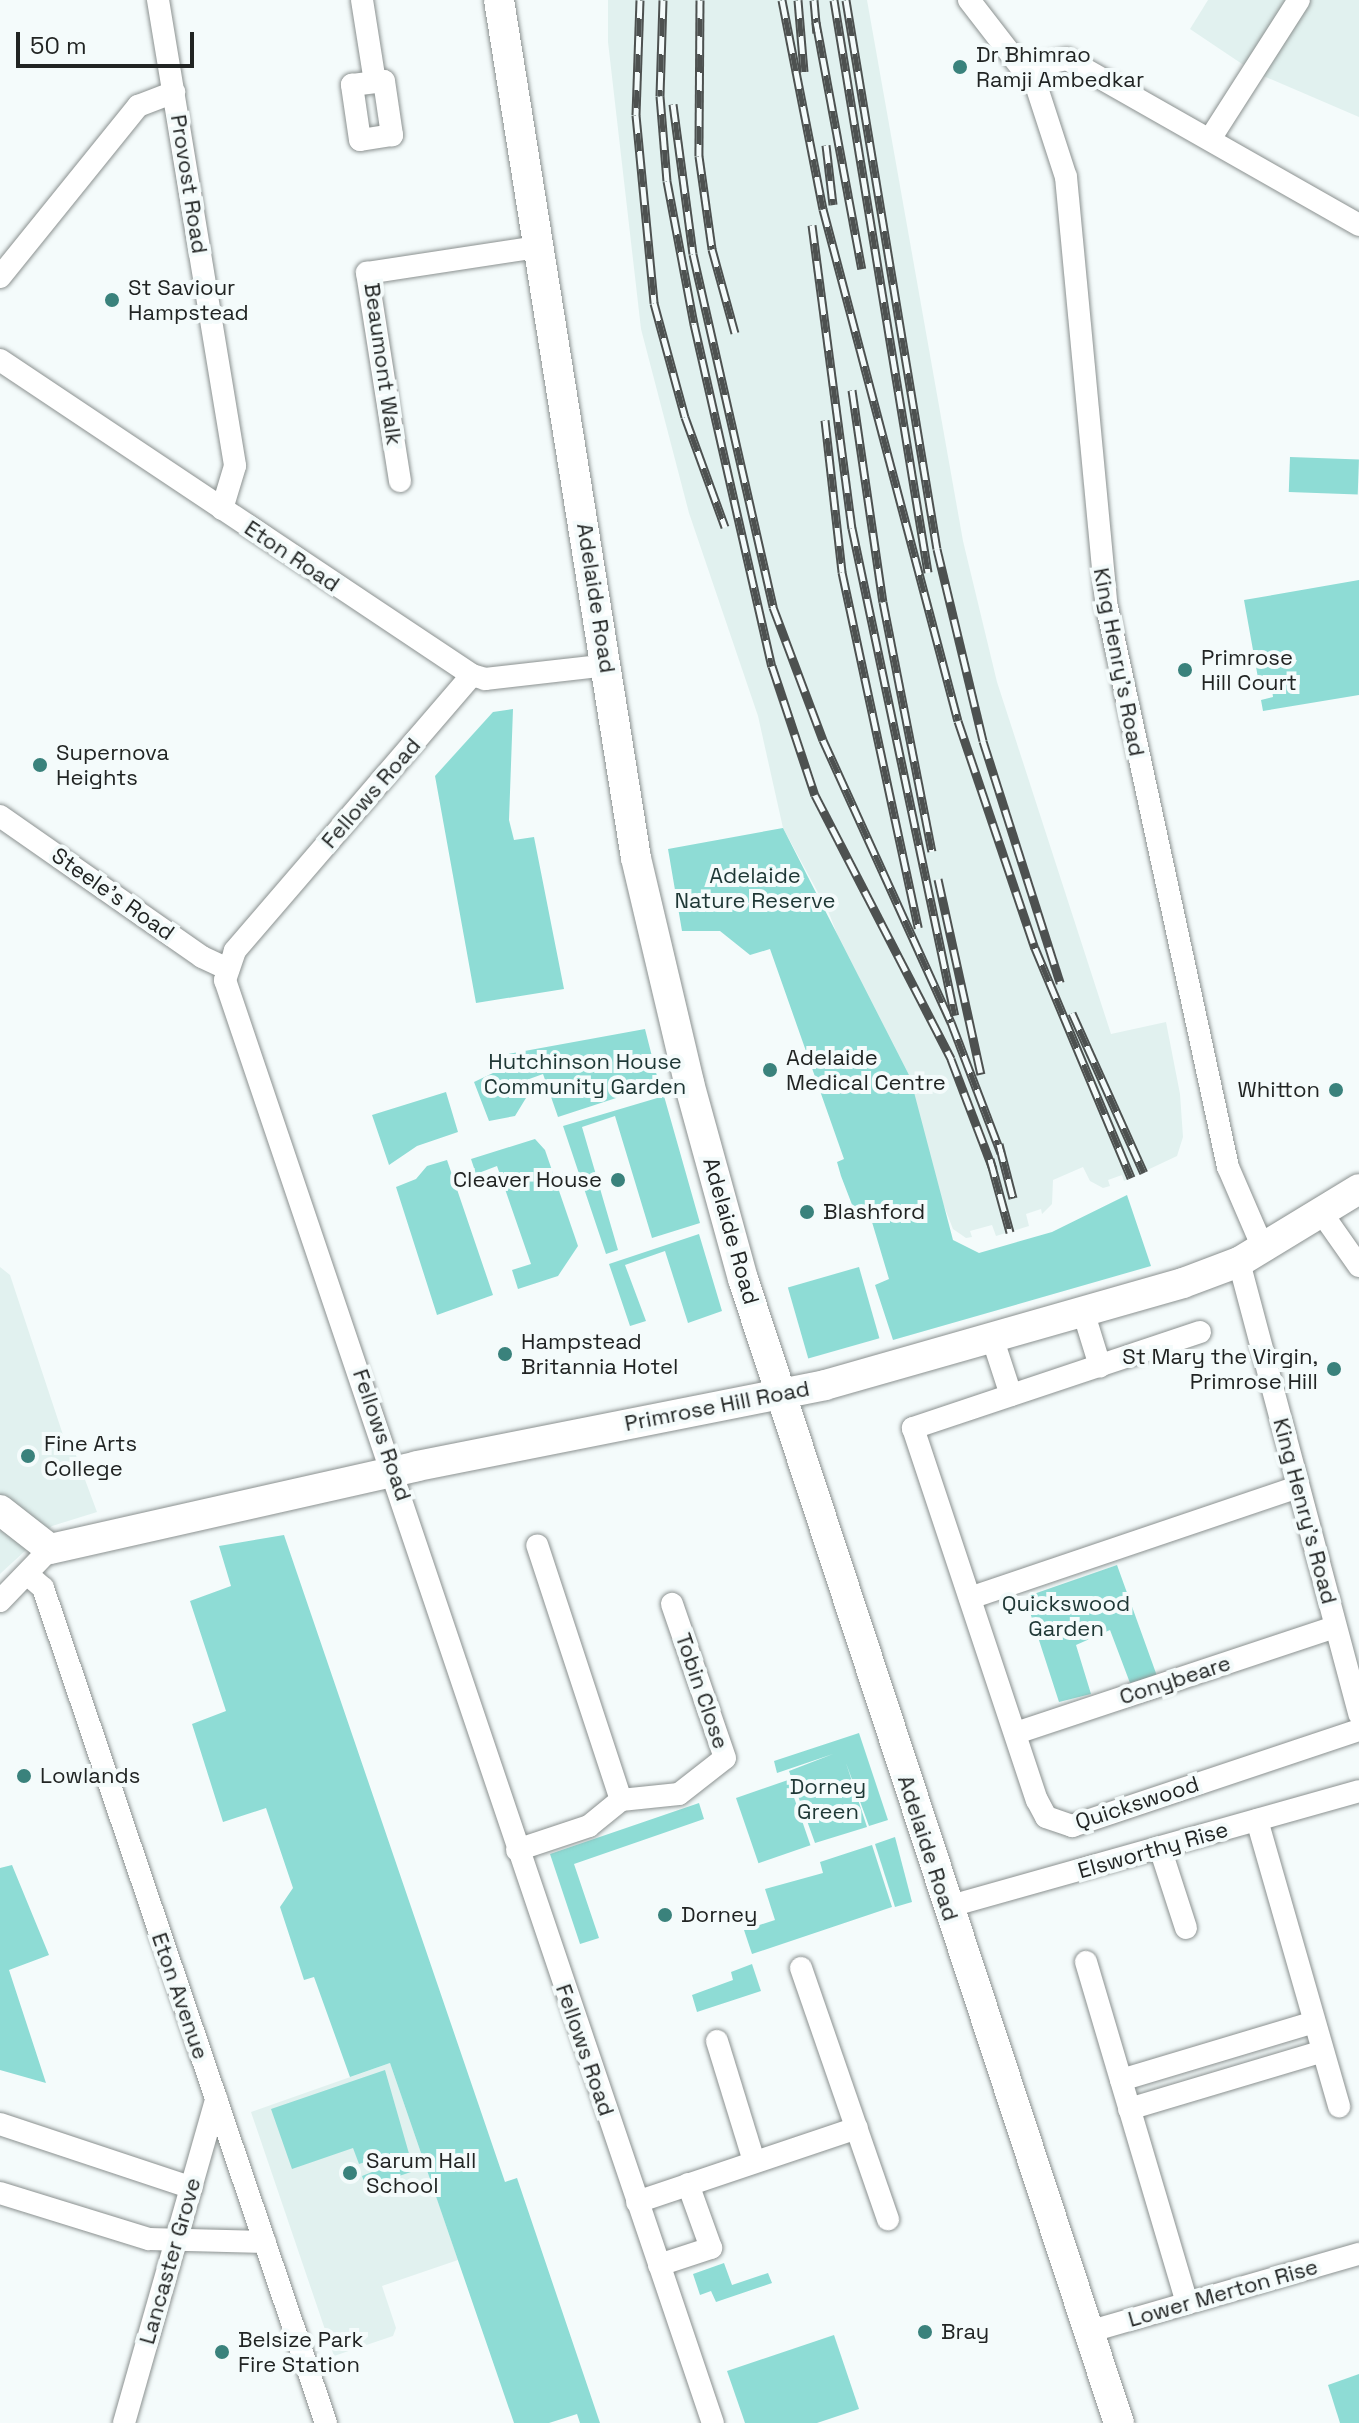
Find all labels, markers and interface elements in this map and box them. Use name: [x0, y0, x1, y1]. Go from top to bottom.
scale bar: [20, 16, 198, 66]
text: 50 m: [30, 30, 87, 61]
place label: Dr Bhimrao Ramji Ambedkar: [976, 41, 1145, 92]
marker: Dr Bhimrao Ramji Ambedkar: [951, 58, 969, 76]
street label: Provost Road: [165, 113, 213, 255]
place label: St Saviour Hampstead: [128, 274, 249, 326]
street label: Beaumont Walk: [359, 281, 407, 447]
marker: St Saviour Hampstead: [103, 291, 121, 309]
street label: Eton Road: [240, 515, 344, 597]
street label: Adelaide Road: [571, 521, 621, 675]
street label: King Henry's Road: [1088, 566, 1150, 758]
place label: Primrose Hill Court: [1201, 644, 1297, 696]
marker: Primrose Hill Court: [1176, 661, 1194, 679]
street label: Fellows Road: [316, 732, 426, 854]
place label: Supernova Heights: [56, 739, 169, 790]
marker: Supernova Heights: [31, 756, 49, 774]
street label: Steele's Road: [47, 842, 179, 946]
park label: Adelaide Nature Reserve: [675, 862, 835, 914]
place label: Adelaide Medical Centre: [786, 1044, 946, 1096]
park label: Hutchinson House Community Garden: [484, 1048, 686, 1100]
marker: Adelaide Medical Centre: [761, 1061, 779, 1079]
place label: Whitton: [1238, 1077, 1320, 1103]
marker: Whitton: [1327, 1081, 1345, 1099]
street label: Adelaide Road: [697, 1155, 765, 1307]
place label: Cleaver House: [453, 1167, 602, 1193]
marker: Cleaver House: [609, 1171, 627, 1189]
place label: Blashford: [823, 1199, 925, 1225]
marker: Blashford: [798, 1203, 816, 1221]
place label: Hampstead Britannia Hotel: [521, 1328, 678, 1380]
place label: St Mary the Virgin, Primrose Hill: [1122, 1343, 1318, 1394]
marker: Hampstead Britannia Hotel: [496, 1345, 514, 1363]
marker: St Mary the Virgin, Primrose Hill: [1325, 1360, 1343, 1378]
street label: Fellows Road: [347, 1366, 417, 1504]
street label: Primrose Hill Road: [622, 1375, 812, 1437]
street label: King Henry's Road: [1267, 1415, 1343, 1607]
place label: Fine Arts College: [44, 1430, 137, 1482]
marker: Fine Arts College: [19, 1447, 37, 1465]
park label: Quickswood Garden: [1002, 1590, 1130, 1642]
street label: Tobin Close: [670, 1630, 734, 1752]
street label: Conybeare: [1116, 1650, 1234, 1710]
place label: Lowlands: [40, 1763, 140, 1789]
marker: Lowlands: [15, 1767, 33, 1785]
street label: Quickswood: [1072, 1771, 1202, 1835]
street label: Adelaide Road: [892, 1772, 964, 1924]
park label: Dorney Green: [790, 1773, 866, 1824]
street label: Elsworthy Rise: [1075, 1816, 1231, 1884]
place label: Dorney: [681, 1902, 757, 1928]
marker: Dorney: [656, 1906, 674, 1924]
street label: Eton Avenue: [146, 1929, 214, 2063]
street label: Fellows Road: [550, 1981, 620, 2119]
place label: Sarum Hall School: [366, 2147, 476, 2198]
marker: Sarum Hall School: [341, 2164, 359, 2182]
street label: Lancaster Grove: [134, 2175, 206, 2347]
street label: Lower Merton Rise: [1125, 2253, 1321, 2333]
place label: Bray: [941, 2319, 989, 2345]
marker: Bray: [916, 2323, 934, 2341]
place label: Belsize Park Fire Station: [238, 2326, 363, 2378]
marker: Belsize Park Fire Station: [213, 2343, 231, 2361]

